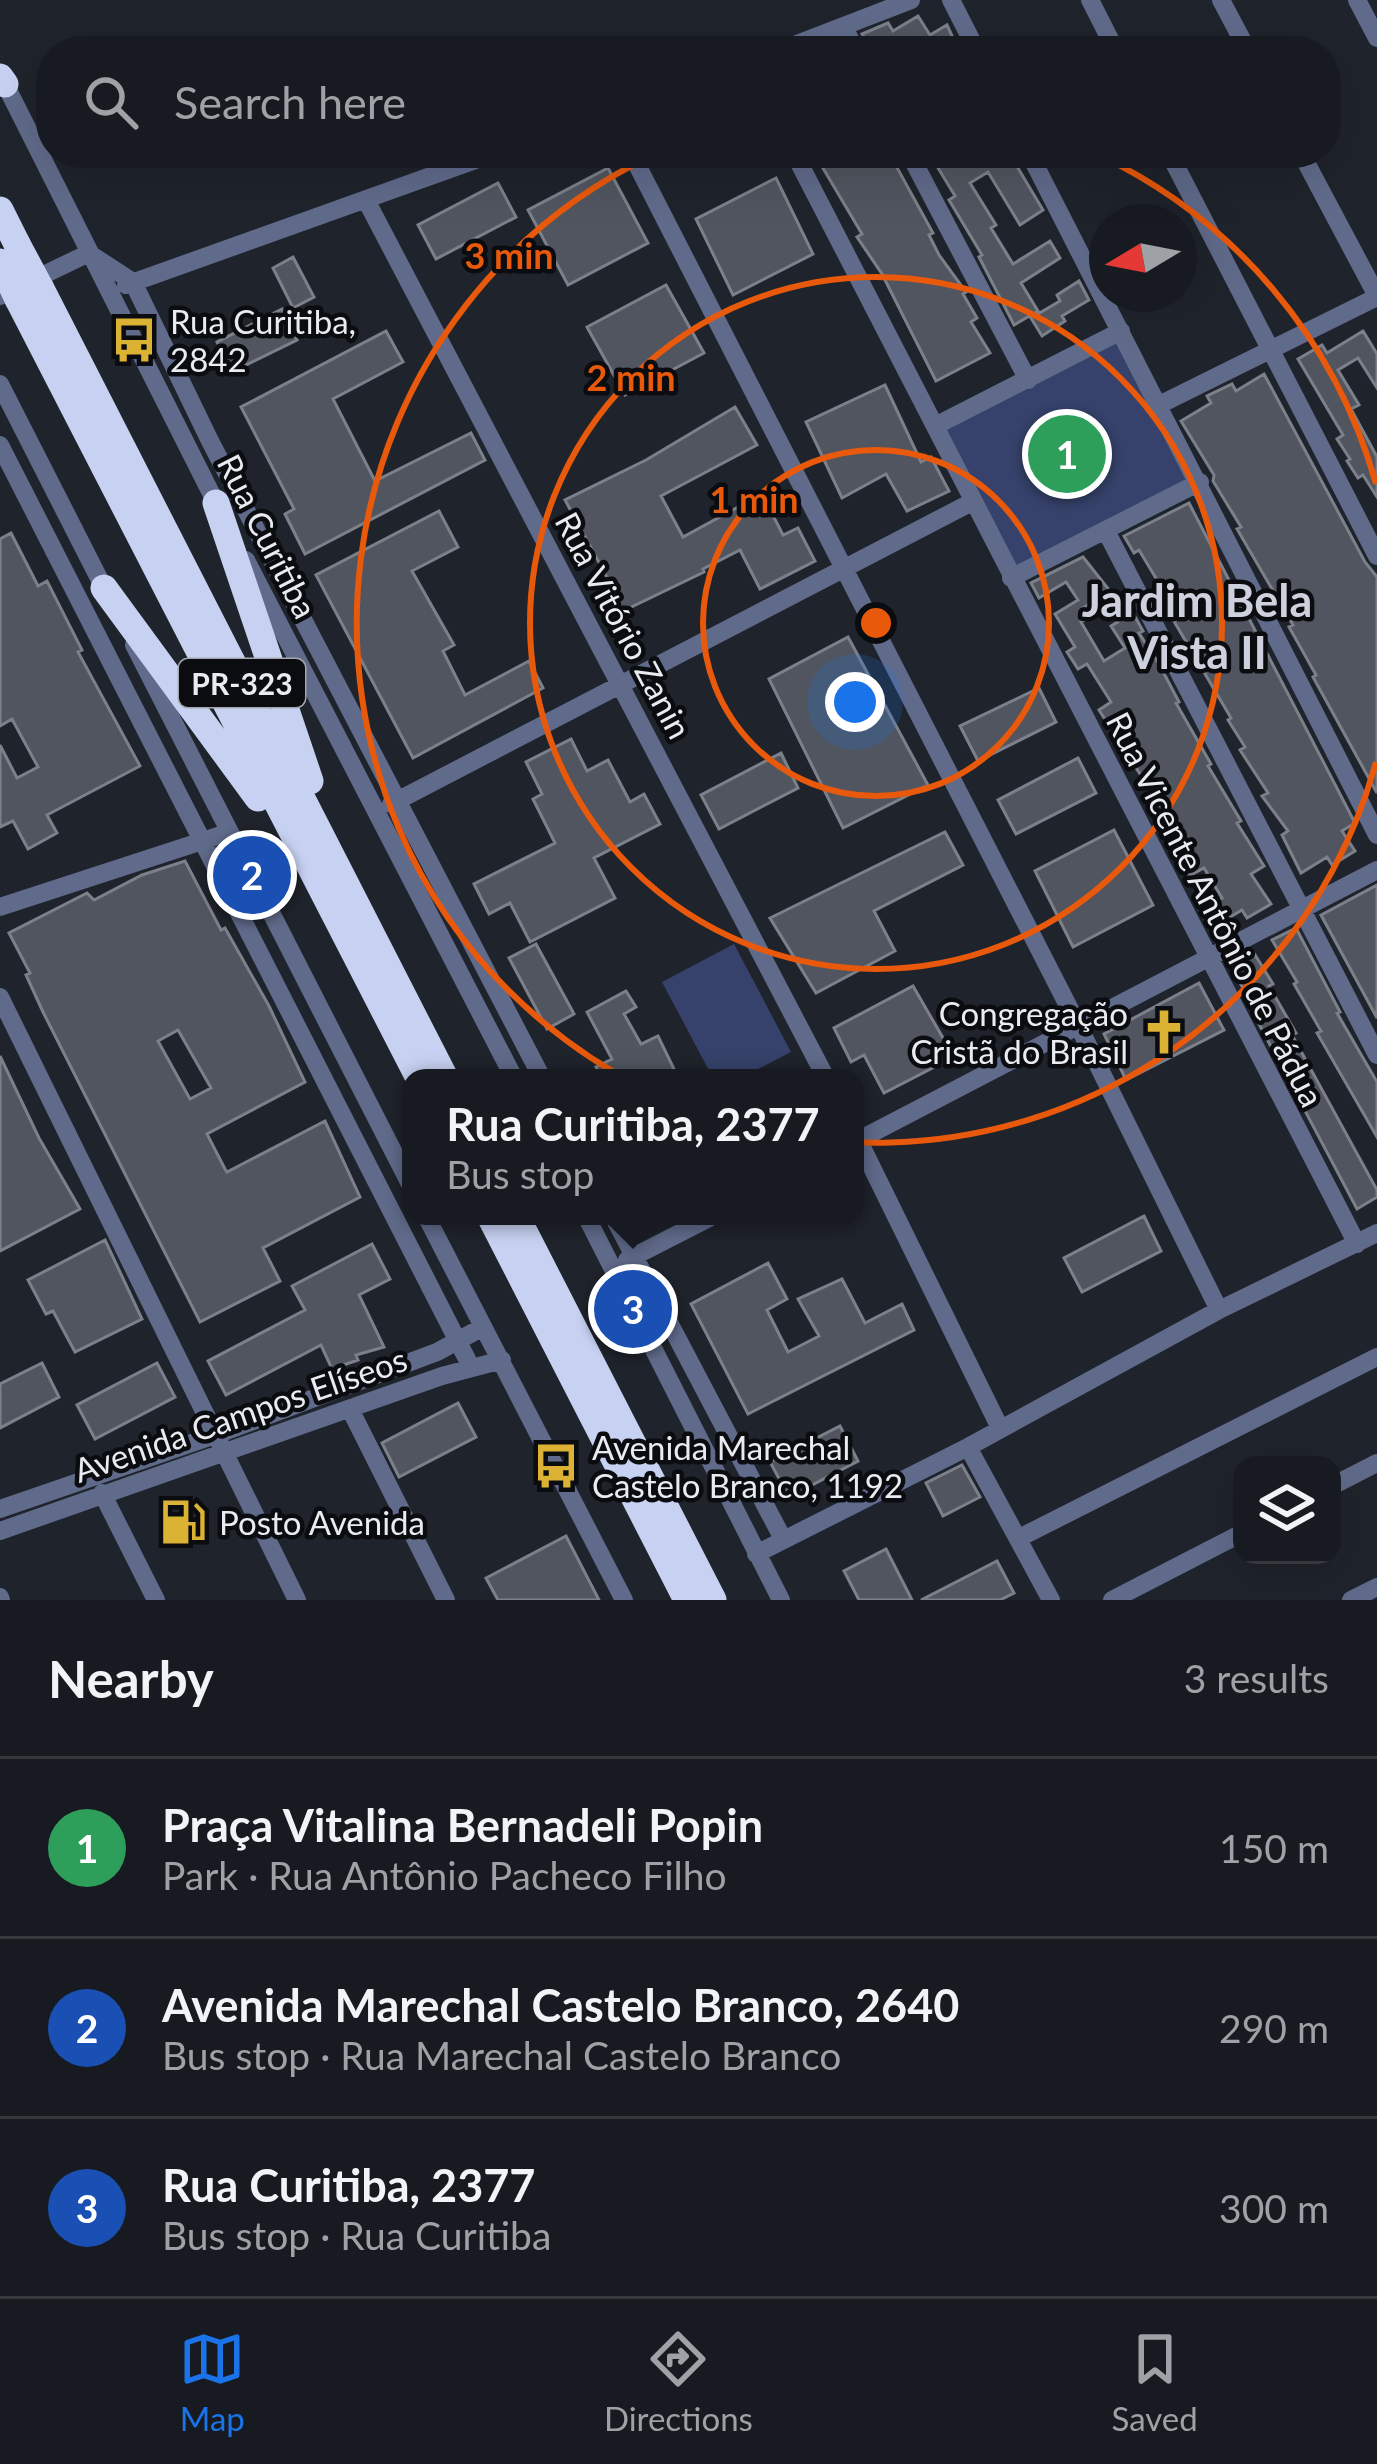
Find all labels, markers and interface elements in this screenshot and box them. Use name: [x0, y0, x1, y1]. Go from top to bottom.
search box: [36, 36, 1341, 168]
icon: search: [78, 69, 144, 135]
text: Search here: [174, 75, 406, 129]
north arrow: [1089, 204, 1197, 312]
text: 3 min: [464, 233, 554, 277]
place label: Rua Curitiba, 2842: [170, 301, 356, 379]
bus stop icon: Rua Curitiba, 2842: [109, 315, 159, 365]
text: 2 min: [586, 355, 676, 399]
pin: 1: [1028, 409, 1106, 499]
street label: Rua Curitiba: [210, 447, 326, 625]
text: 1 min: [709, 477, 799, 521]
street label: Rua Vitório Zanin: [547, 505, 701, 745]
district label: Jardim Bela Vista II: [1082, 573, 1312, 679]
centre of rings: [855, 602, 897, 644]
road number: PR-323: [179, 659, 305, 707]
your location: [825, 672, 885, 732]
street label: Rua Vicente Antônio de Pádua: [1099, 705, 1333, 1113]
pin: 2: [213, 830, 291, 920]
place label: Congregação Cristã do Brasil: [910, 993, 1128, 1071]
church icon: Congregação Cristã do Brasil: [1139, 1007, 1189, 1057]
popup: [402, 1069, 864, 1225]
text: Rua Curitiba, 2377: [446, 1097, 820, 1151]
text: Bus stop: [446, 1151, 594, 1197]
pin: 3: [594, 1264, 672, 1354]
street label: Avenida Campos Elíseos: [68, 1338, 412, 1490]
place label: Avenida Marechal Castelo Branco, 1192: [592, 1427, 903, 1505]
bus stop icon: Avenida Marechal Castelo Branco, 1192: [531, 1441, 581, 1491]
map controls: [1233, 1456, 1341, 1564]
button: layers: [1233, 1456, 1341, 1564]
fuel station icon: Posto Avenida: [158, 1497, 208, 1547]
place label: Posto Avenida: [219, 1502, 425, 1542]
text: Nearby: [48, 1648, 214, 1709]
text: 3 results: [1184, 1655, 1329, 1701]
text: Praça Vitalina Bernadeli Popin: [162, 1798, 763, 1852]
text: 1: [76, 1825, 98, 1871]
text: 150 m: [1219, 1825, 1329, 1871]
text: Park · Rua Antônio Pacheco Filho: [162, 1852, 727, 1898]
text: Avenida Marechal Castelo Branco, 2640: [162, 1978, 959, 2032]
text: 2: [76, 2005, 98, 2051]
text: 290 m: [1219, 2005, 1329, 2051]
text: Bus stop · Rua Marechal Castelo Branco: [162, 2032, 841, 2078]
text: Rua Curitiba, 2377: [162, 2158, 535, 2212]
text: 3: [76, 2185, 98, 2231]
text: 300 m: [1219, 2185, 1329, 2231]
text: Bus stop · Rua Curitiba: [162, 2212, 551, 2258]
tab: Map: [179, 2326, 245, 2438]
tab: Directions: [604, 2326, 753, 2438]
tab: Saved: [1111, 2326, 1198, 2438]

